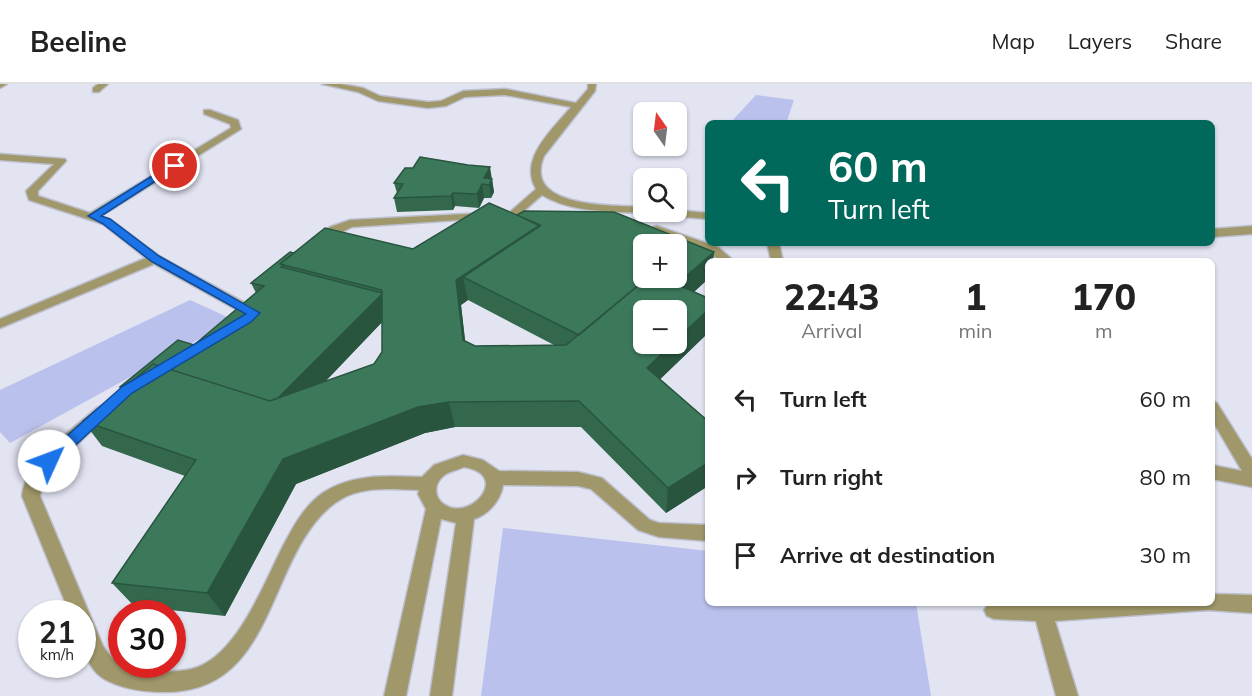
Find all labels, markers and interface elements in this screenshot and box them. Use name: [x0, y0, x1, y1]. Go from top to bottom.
text: Beeline: [30, 24, 127, 59]
text: Map: [992, 28, 1035, 54]
text: Layers: [1068, 28, 1132, 54]
text: Share: [1165, 28, 1222, 54]
north arrow: [633, 102, 687, 156]
map controls: [633, 102, 687, 354]
pin: [149, 140, 200, 191]
text: 60 m: [828, 140, 928, 193]
icon: left: [729, 144, 807, 222]
icon: arrive: [158, 149, 191, 182]
button: search: [633, 168, 687, 222]
text: Turn left: [828, 192, 930, 226]
button: +: [633, 234, 687, 288]
text: 22:43: [784, 274, 880, 319]
text: 1: [965, 274, 986, 319]
text: 170: [1071, 274, 1136, 319]
button: −: [633, 300, 687, 354]
text: Arrival: [801, 318, 862, 343]
text: min: [958, 318, 993, 343]
text: m: [1095, 318, 1113, 343]
icon: left: [729, 383, 762, 416]
text: Turn left: [780, 385, 867, 413]
text: 60 m: [1140, 385, 1191, 413]
position arrow: [17, 429, 81, 493]
icon: right: [729, 461, 762, 494]
text: Turn right: [780, 463, 883, 491]
text: 80 m: [1140, 463, 1191, 491]
icon: arrive: [729, 539, 762, 572]
text: Arrive at destination: [780, 541, 995, 569]
text: 30 m: [1140, 541, 1191, 569]
speed limit sign: 30: [108, 600, 186, 678]
text: 21: [39, 613, 75, 651]
text: km/h: [40, 645, 74, 664]

